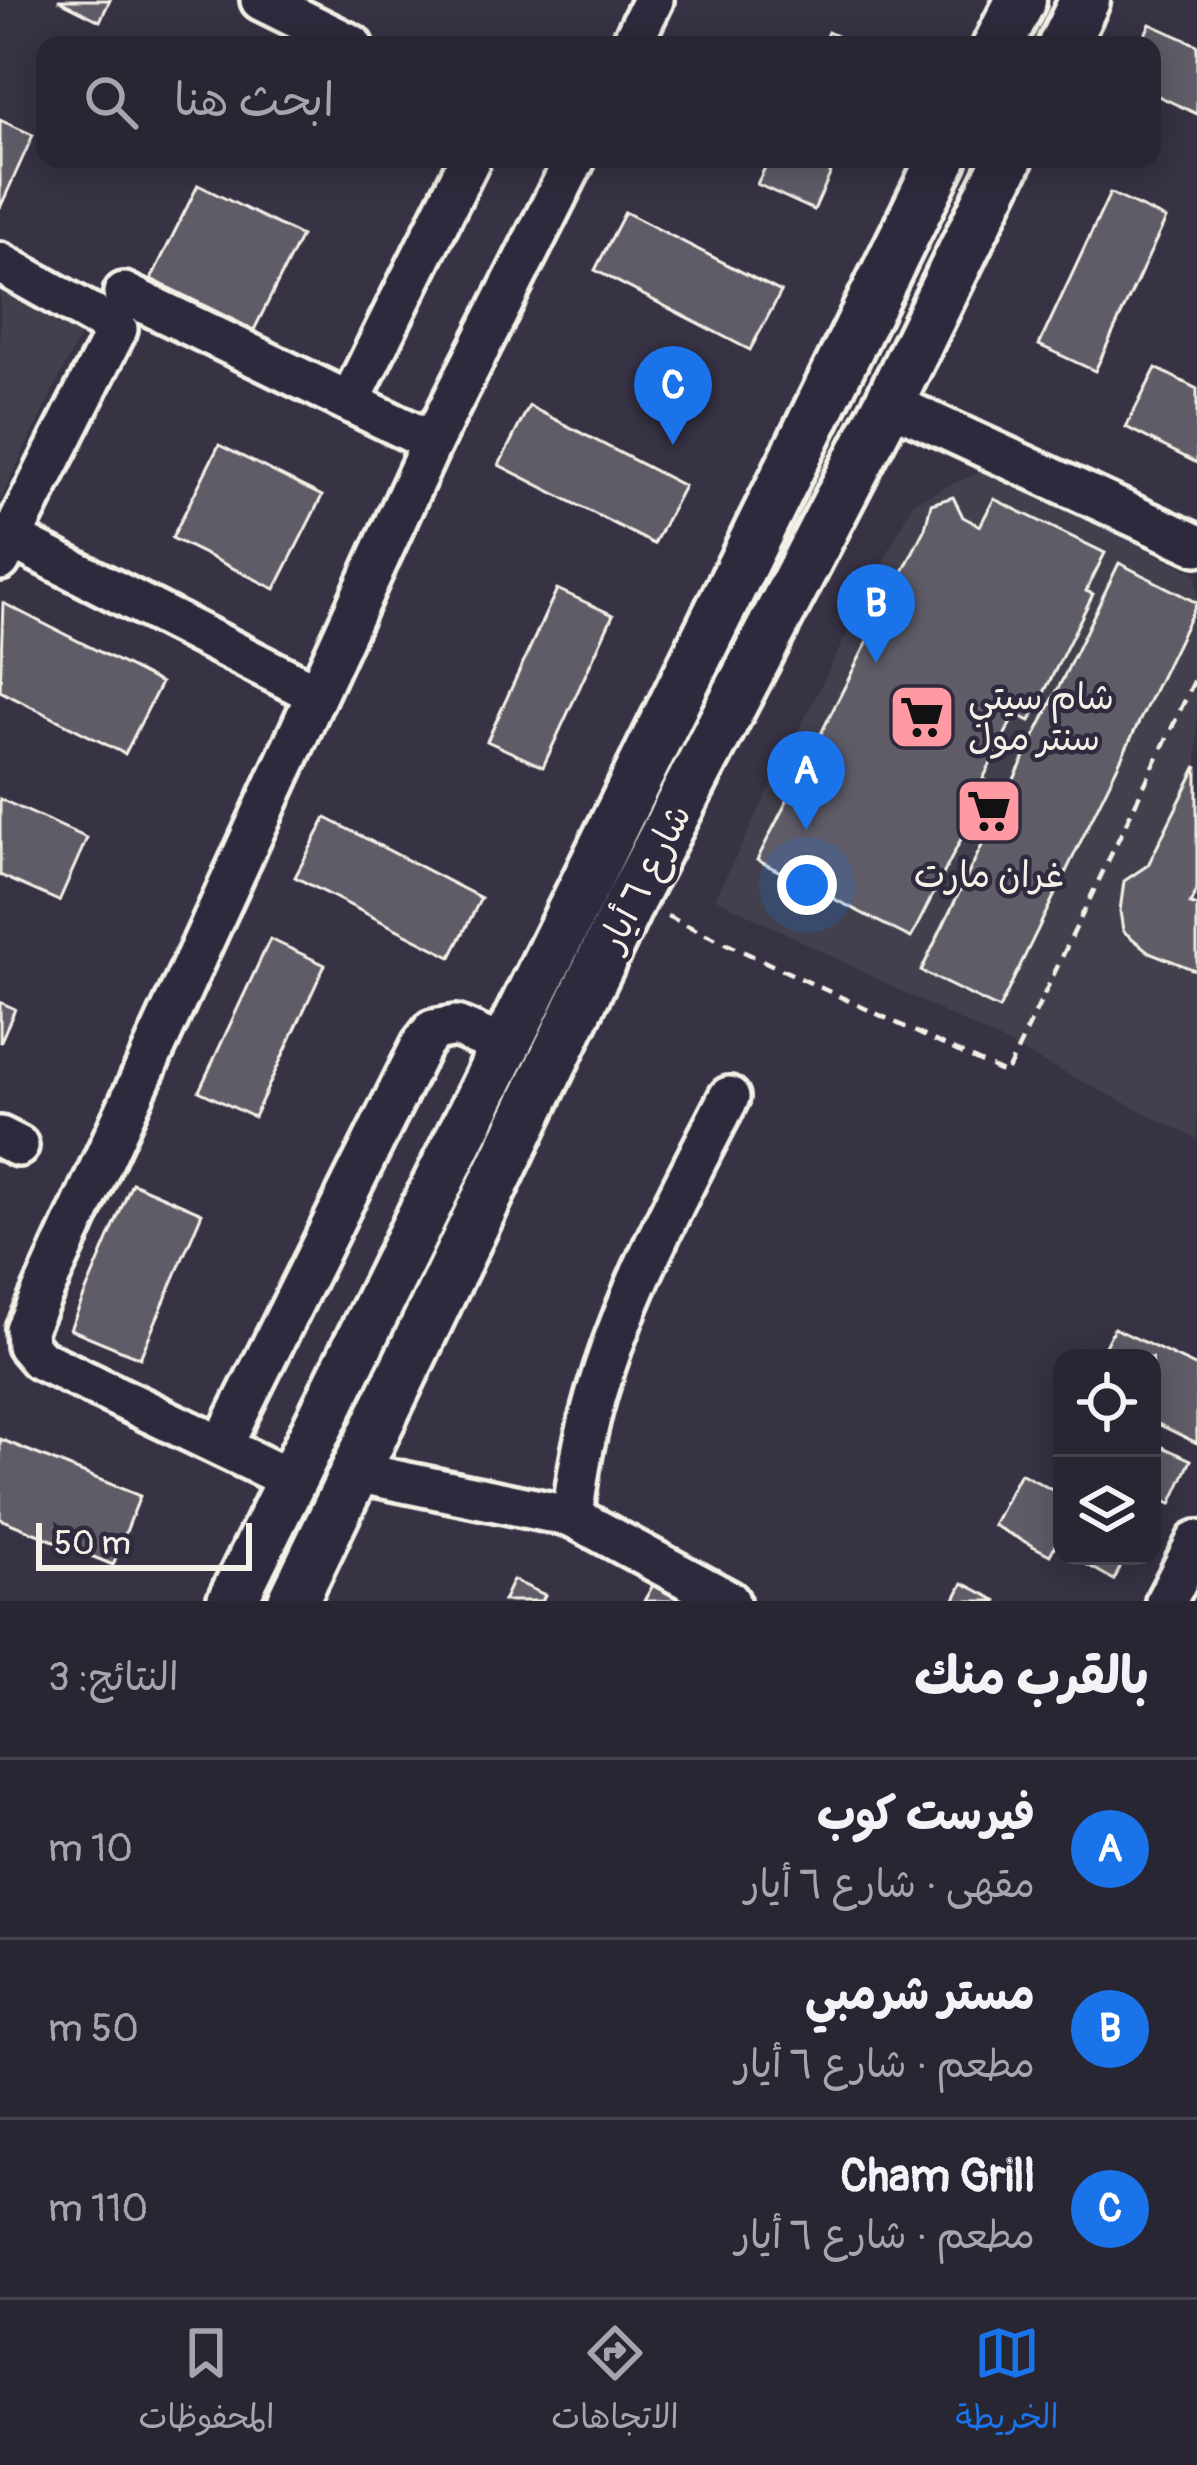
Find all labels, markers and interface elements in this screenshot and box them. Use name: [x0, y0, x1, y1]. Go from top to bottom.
search box: [36, 36, 1161, 168]
icon: search: [78, 69, 144, 135]
text: ابحث هنا: [174, 73, 334, 129]
pin: C: [634, 346, 712, 445]
pin: B: [837, 564, 915, 663]
place label: شام سيتي سنتر مول: [968, 675, 1114, 761]
supermarket icon: شام سيتي سنتر مول: [887, 682, 957, 752]
pin: A: [767, 731, 845, 830]
supermarket icon: غران مارت: [954, 776, 1024, 846]
street label: شارع ٦ أيار: [588, 797, 703, 962]
place label: غران مارت: [914, 853, 1064, 898]
your location: [777, 855, 837, 915]
map controls: [1053, 1349, 1161, 1565]
button: locate: [1053, 1349, 1161, 1457]
button: layers: [1053, 1457, 1161, 1565]
scale bar: [36, 1517, 252, 1570]
text: 50 m: [54, 1523, 131, 1564]
text: بالقرب منك: [914, 1645, 1149, 1709]
text: النتائج: 3: [48, 1653, 179, 1702]
text: فيرست كوب: [817, 1787, 1035, 1843]
text: 10 m: [48, 1824, 133, 1873]
text: A: [1097, 1824, 1123, 1873]
text: مقهى · شارع ٦ أيار: [745, 1860, 1035, 1909]
text: مستر شرمبي: [805, 1967, 1035, 2023]
text: 50 m: [48, 2004, 139, 2053]
text: B: [1099, 2004, 1121, 2053]
text: مطعم · شارع ٦ أيار: [735, 2040, 1035, 2089]
text: Cham Grill: [840, 2149, 1035, 2205]
text: 110 m: [48, 2184, 148, 2233]
text: C: [1098, 2184, 1122, 2233]
text: مطعم · شارع ٦ أيار: [735, 2211, 1035, 2260]
tab: المحفوظات: [138, 2320, 274, 2446]
tab: الاتجاهات: [551, 2320, 679, 2446]
tab: الخريطة: [956, 2320, 1059, 2446]

